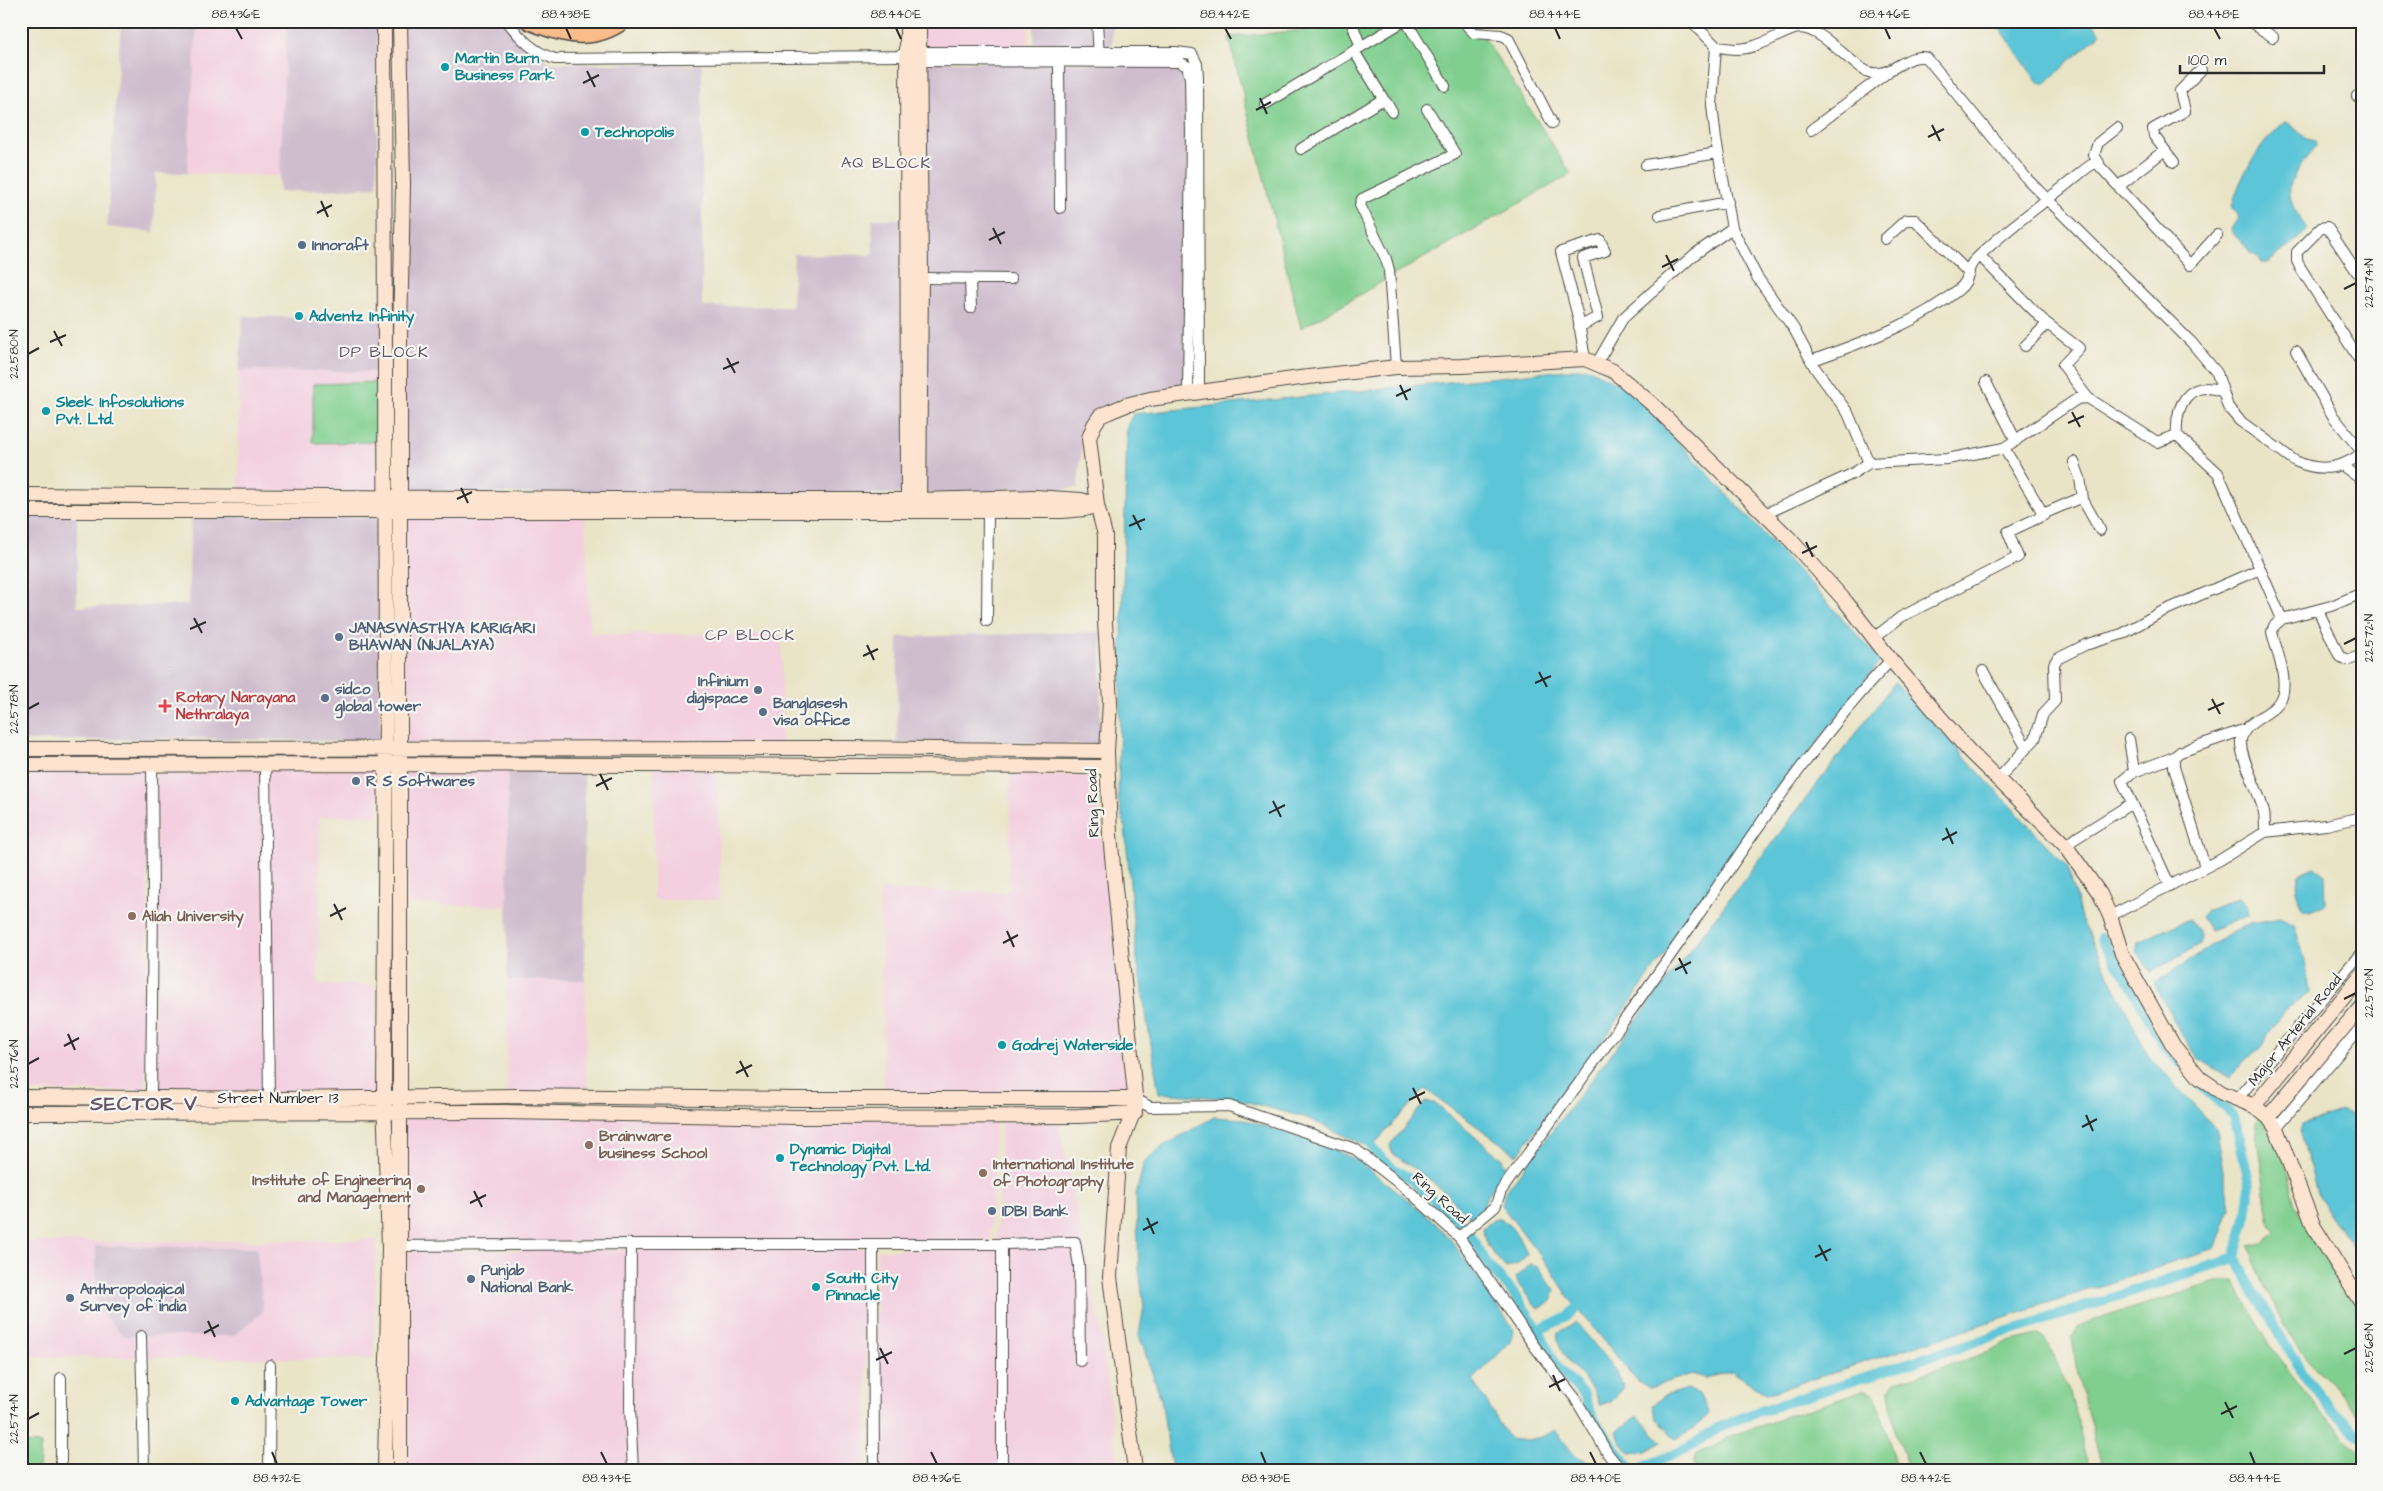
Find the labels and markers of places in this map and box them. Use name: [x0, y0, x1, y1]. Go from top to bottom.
place label: Martin Burn Business Park: [455, 48, 555, 86]
marker: Martin Burn Business Park: [439, 61, 451, 73]
place label: Technopolis: [594, 122, 675, 143]
marker: Technopolis: [579, 126, 591, 138]
place label: Innoraft: [312, 235, 370, 256]
marker: Innoraft: [296, 239, 308, 251]
place label: Adventz Infinity: [309, 306, 415, 328]
marker: Adventz Infinity: [293, 310, 305, 322]
place label: Sleek Infosolutions Pvt. Ltd.: [55, 392, 185, 430]
marker: Sleek Infosolutions Pvt. Ltd.: [40, 405, 52, 417]
place label: JANASWASTHYA KARIGARI BHAWAN (NIJALAYA): [348, 618, 535, 656]
marker: JANASWASTHYA KARIGARI BHAWAN (NIJALAYA): [333, 631, 345, 643]
place label: Infinium digispace: [686, 671, 748, 711]
place label: sidco global tower: [335, 679, 422, 719]
marker: Infinium digispace: [752, 684, 764, 696]
place label: Rotary Narayana Nethralaya: [176, 687, 296, 726]
marker: sidco global tower: [319, 692, 331, 704]
place label: Banglasesh visa office: [773, 693, 850, 731]
marker: Rotary Narayana Nethralaya: [158, 699, 172, 713]
marker: Banglasesh visa office: [757, 706, 769, 718]
place label: R S Softwares: [366, 771, 476, 792]
marker: R S Softwares: [350, 775, 362, 787]
place label: Aliah University: [142, 906, 245, 928]
marker: Aliah University: [126, 910, 138, 922]
place label: Godrej Waterside: [1012, 1035, 1133, 1056]
marker: Godrej Waterside: [996, 1039, 1008, 1051]
place label: Brainware business School: [599, 1126, 708, 1164]
marker: Brainware business School: [583, 1139, 595, 1151]
place label: Dynamic Digital Technology Pvt. Ltd.: [789, 1139, 931, 1179]
marker: Dynamic Digital Technology Pvt. Ltd.: [774, 1152, 786, 1164]
place label: International Institute of Photography: [993, 1154, 1134, 1194]
marker: International Institute of Photography: [977, 1167, 989, 1179]
place label: Institute of Engineering and Management: [252, 1170, 412, 1210]
marker: Institute of Engineering and Management: [415, 1183, 427, 1195]
place label: IDBI Bank: [1002, 1201, 1069, 1222]
marker: IDBI Bank: [986, 1205, 998, 1217]
place label: Punjab National Bank: [481, 1260, 574, 1298]
place label: South City Pinnacle: [825, 1268, 899, 1306]
marker: Punjab National Bank: [465, 1273, 477, 1285]
place label: Anthropological Survey of india: [79, 1279, 187, 1318]
marker: South City Pinnacle: [810, 1281, 822, 1293]
marker: Anthropological Survey of india: [64, 1292, 76, 1304]
place label: Advantage Tower: [245, 1391, 368, 1414]
marker: Advantage Tower: [229, 1395, 241, 1407]

